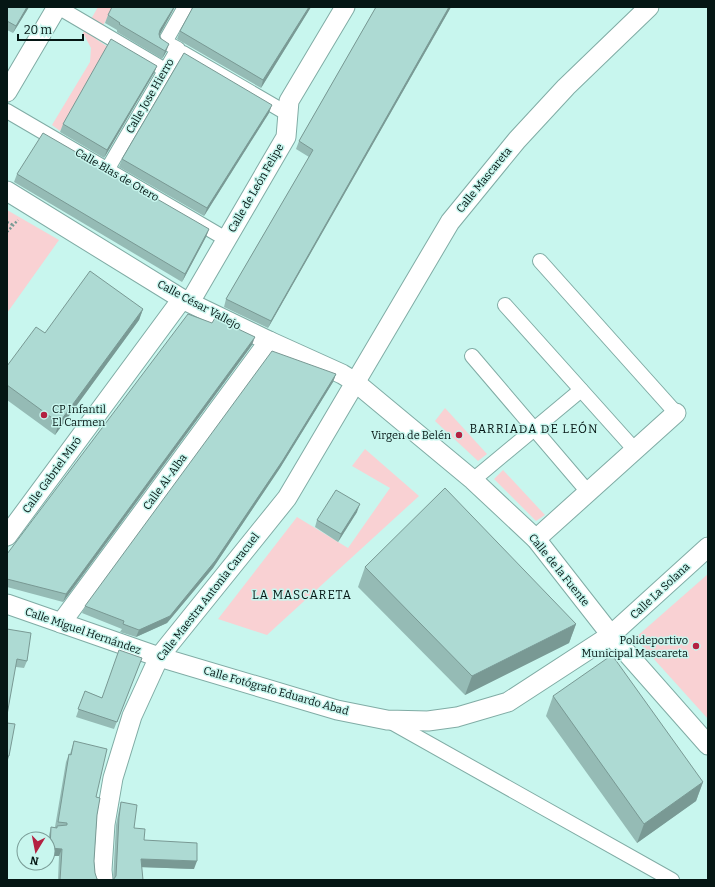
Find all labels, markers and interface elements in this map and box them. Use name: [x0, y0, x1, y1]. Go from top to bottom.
scale bar: [18, 16, 83, 42]
text: 20 m: [24, 23, 53, 37]
street label: Calle Jose Hierro: [123, 56, 177, 136]
street label: Calle de León Felipe: [225, 141, 287, 235]
street label: Calle Mascareta: [454, 145, 514, 215]
street label: Calle Blas de Otero: [73, 146, 161, 204]
street label: Calle César Vallejo: [155, 277, 243, 333]
place label: CP Infantil El Carmen: [52, 403, 106, 429]
marker: CP Infantil El Carmen: [39, 410, 49, 420]
district label: BARRIADA DE LEÓN: [469, 421, 599, 436]
place label: Virgen de Belén: [371, 429, 451, 442]
marker: Virgen de Belén: [454, 430, 464, 440]
street label: Calle Gabriel Miró: [20, 434, 84, 516]
street label: Calle Al-Alba: [140, 451, 190, 513]
street label: Calle Maestra Antonia Caracuel: [154, 530, 262, 664]
street label: Calle de la Fuente: [526, 531, 592, 609]
street label: Calle La Solana: [628, 560, 692, 622]
district label: LA MASCARETA: [252, 588, 352, 602]
street label: Calle Miguel Hernández: [23, 605, 143, 657]
place label: Polideportivo Municipal Mascareta: [582, 634, 688, 660]
marker: Polideportivo Municipal Mascareta: [691, 641, 701, 651]
street label: Calle Fotógrafo Eduardo Abad: [202, 664, 351, 718]
north arrow: [16, 831, 56, 871]
text: N: [29, 853, 40, 867]

